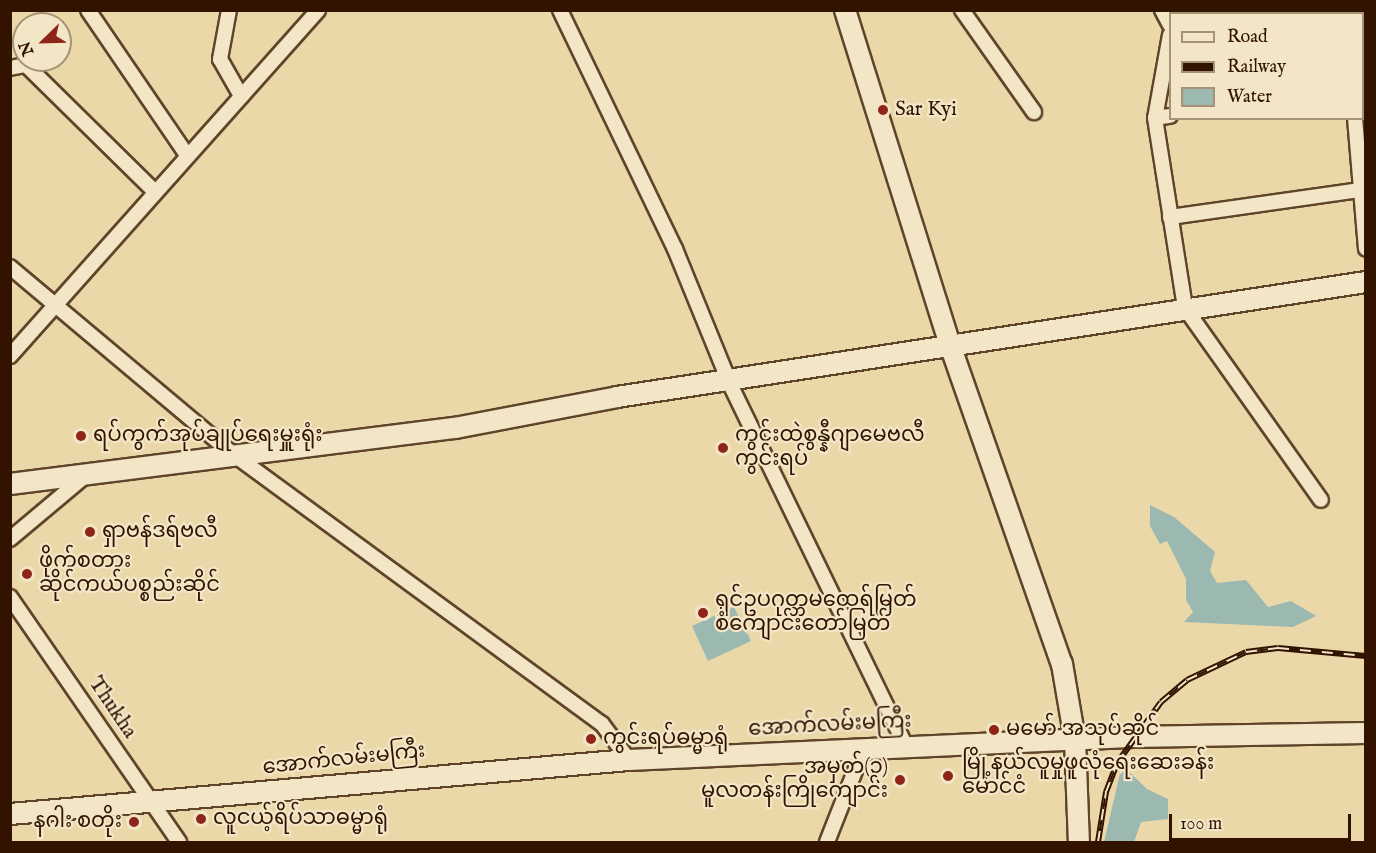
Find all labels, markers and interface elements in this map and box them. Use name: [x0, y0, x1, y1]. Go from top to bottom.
north arrow: [12, 12, 72, 72]
legend: [1169, 12, 1364, 120]
text: Road: [1227, 26, 1268, 49]
text: N: [15, 38, 39, 59]
text: Railway: [1227, 56, 1286, 79]
text: Water: [1227, 86, 1272, 109]
place label: Sar Kyi: [895, 97, 957, 123]
marker: Sar Kyi: [876, 103, 890, 117]
place label: ရပ်ကွက်အုပ်ချုပ်ရေးမှူးရုံး: [93, 423, 322, 449]
place label: ကွင်းထဲစွန္နီဂျာမေဗလီ ကွင်းရပ်: [735, 423, 925, 473]
marker: ရပ်ကွက်အုပ်ချုပ်ရေးမှူးရုံး: [74, 429, 88, 443]
marker: ကွင်းထဲစွန္နီဂျာမေဗလီ ကွင်းရပ်: [716, 441, 730, 455]
place label: ရှာဗန်ဒရ်ဗလီ: [102, 519, 218, 545]
marker: ရှာဗန်ဒရ်ဗလီ: [83, 525, 97, 539]
place label: ဖိုက်စတား ဆိုင်ကယ်ပစ္စည်းဆိုင်: [39, 549, 220, 599]
marker: ဖိုက်စတား ဆိုင်ကယ်ပစ္စည်းဆိုင်: [20, 567, 34, 581]
place label: ရှင်ဥပဂုတ္တမထေရ်မြတ် စံကျောင်းတော်မြတ်: [715, 588, 916, 638]
marker: ရှင်ဥပဂုတ္တမထေရ်မြတ် စံကျောင်းတော်မြတ်: [696, 606, 710, 620]
street label: Thukha: [82, 672, 142, 744]
street label: အောက်လမ်းမကြီး: [748, 709, 912, 743]
place label: မမော် အသုပ်ဆိုင်: [1006, 717, 1159, 743]
marker: မမော် အသုပ်ဆိုင်: [987, 723, 1001, 737]
place label: ကွင်းရပ်ဓမ္မာရုံ: [603, 726, 728, 752]
marker: ကွင်းရပ်ဓမ္မာရုံ: [584, 732, 598, 746]
street label: အောက်လမ်းမကြီး: [261, 739, 427, 781]
place label: မြို့နယ်လူမှုဖူလုံရေးဆေးခန်း မောင်ငံ: [962, 751, 1214, 801]
place label: အမှတ်(၃) မူလတန်းကြိုကျောင်း: [701, 755, 888, 805]
marker: မြို့နယ်လူမှုဖူလုံရေးဆေးခန်း မောင်ငံ: [939, 767, 957, 785]
marker: အမှတ်(၃) မူလတန်းကြိုကျောင်း: [893, 773, 907, 787]
scale bar: [1172, 802, 1354, 840]
place label: လူငယ့်ရိပ်သာဓမ္မာရုံ: [213, 806, 388, 832]
place label: နဂါး စတိုး: [34, 809, 122, 835]
marker: လူငယ့်ရိပ်သာဓမ္မာရုံ: [194, 812, 208, 826]
text: 100 m: [1180, 813, 1222, 836]
marker: နဂါး စတိုး: [127, 815, 141, 829]

